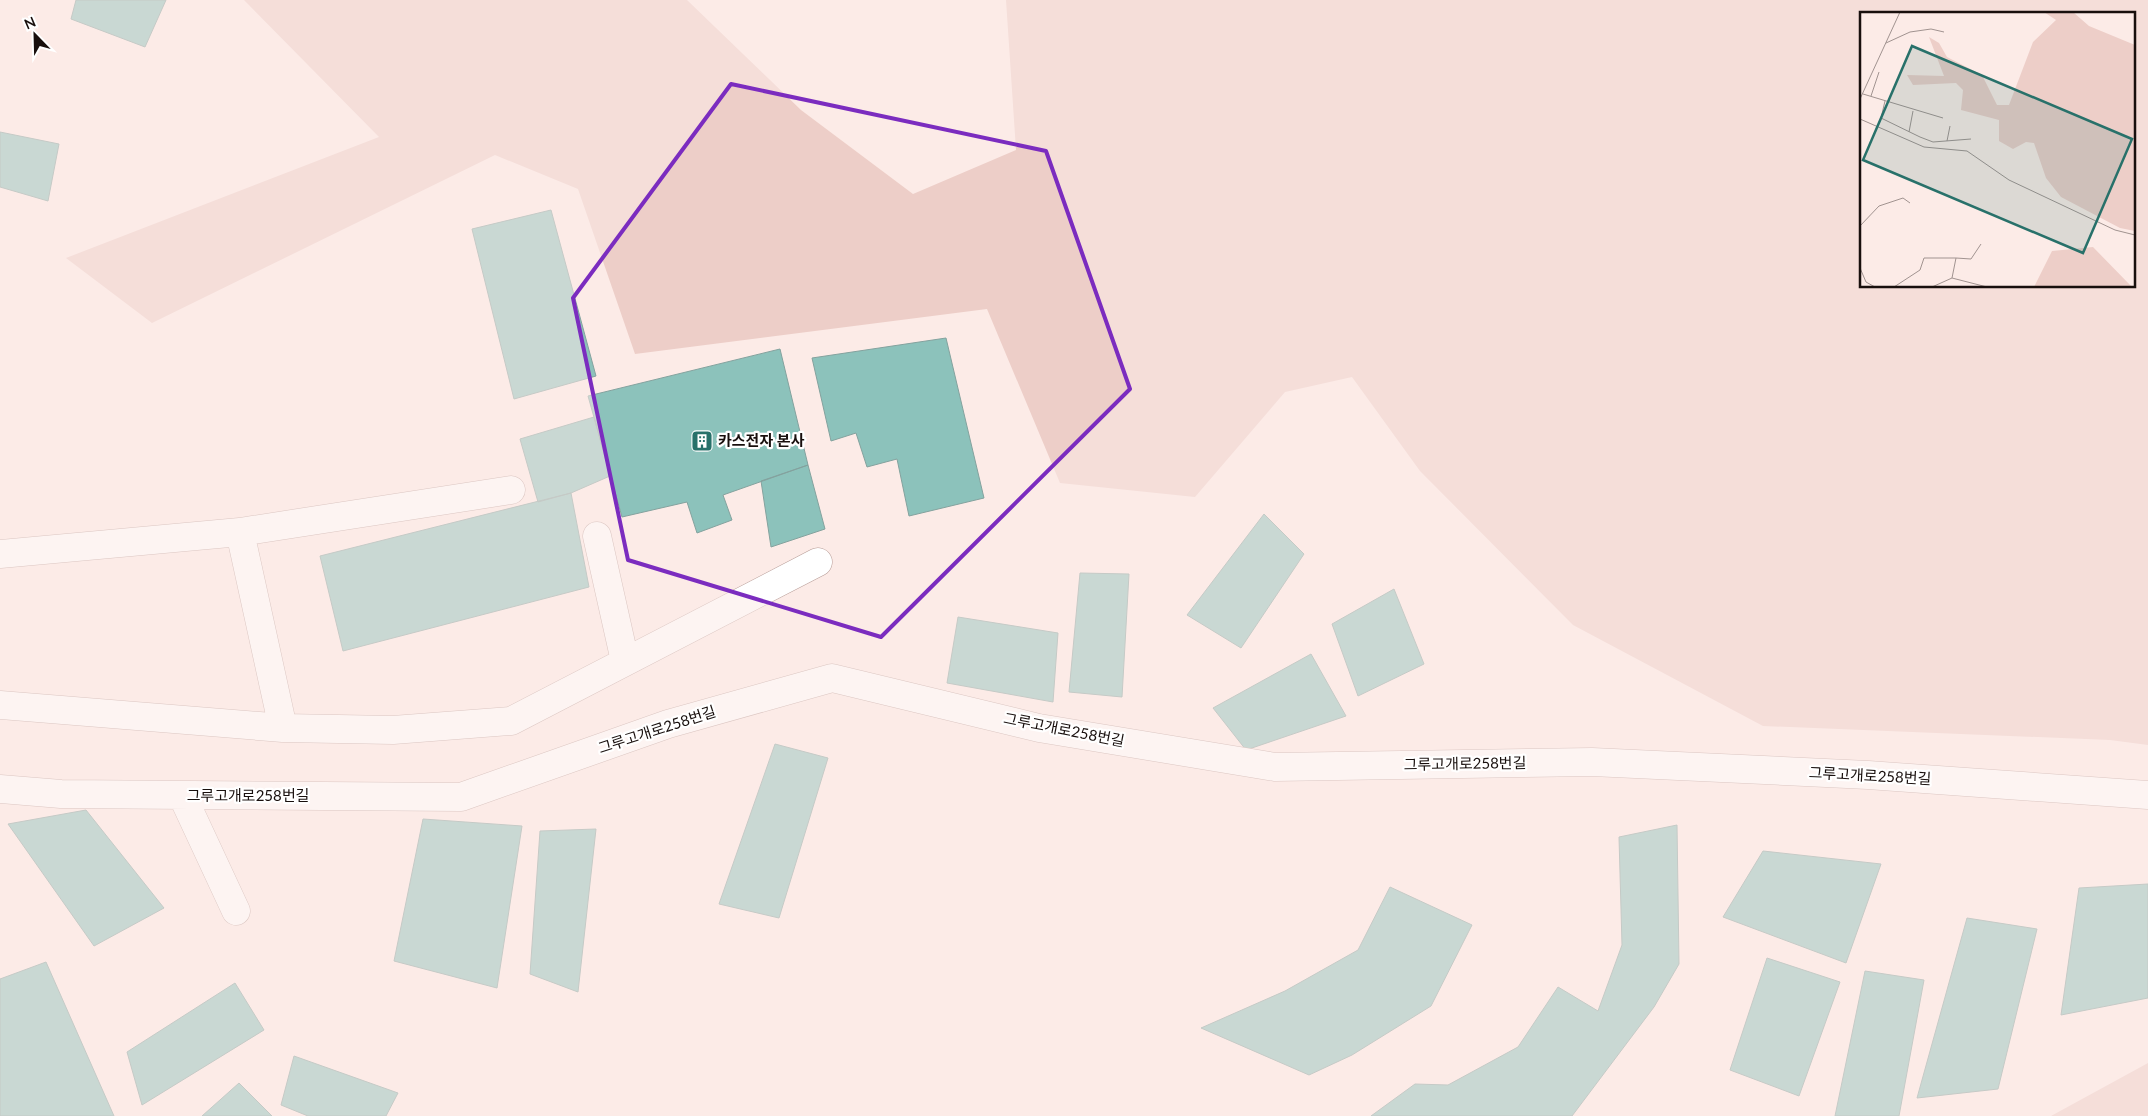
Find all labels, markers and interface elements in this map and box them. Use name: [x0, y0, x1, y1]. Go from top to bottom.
north arrow: [10, 10, 60, 60]
inset map: [1860, 12, 2136, 288]
text: N: [21, 13, 38, 33]
building icon: 카스전자 본사: [690, 429, 714, 453]
place label: 카스전자 본사: [718, 431, 805, 449]
street label: 그루고개로258번길: [596, 702, 718, 757]
street label: 그루고개로258번길: [1002, 708, 1126, 750]
street label: 그루고개로258번길: [1403, 753, 1526, 773]
street label: 그루고개로258번길: [1808, 763, 1932, 787]
street label: 그루고개로258번길: [187, 786, 309, 804]

